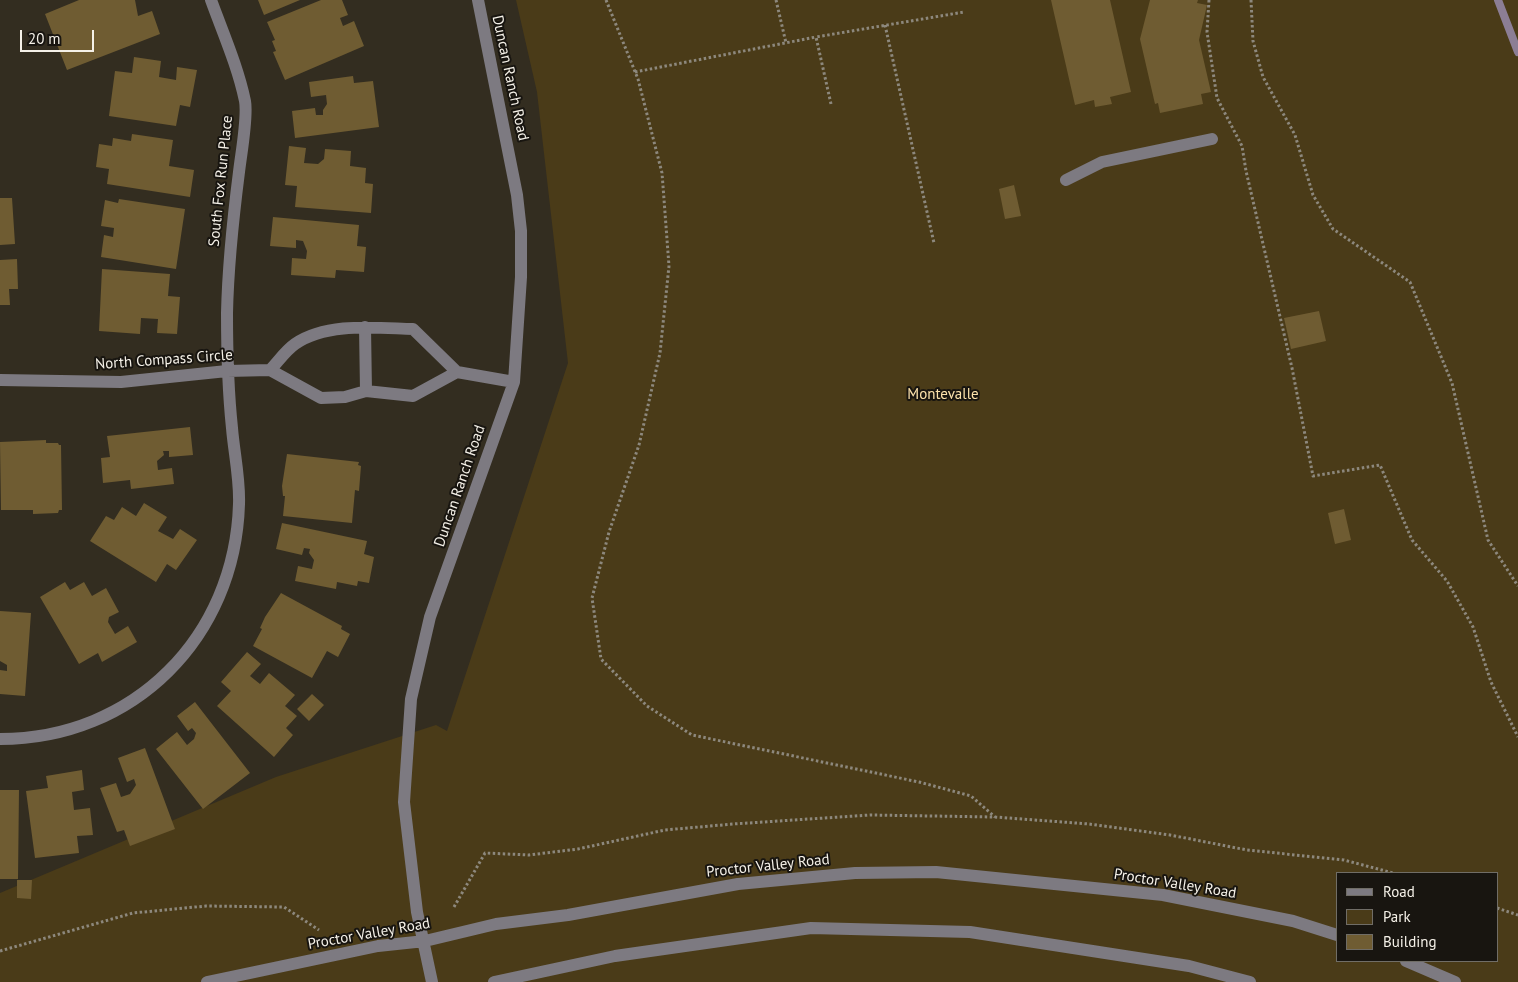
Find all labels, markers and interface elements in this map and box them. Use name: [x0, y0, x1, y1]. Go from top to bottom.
street label: Duncan Ranch Road: [488, 14, 532, 142]
scale bar: [22, 20, 96, 52]
text: 20 m: [28, 29, 61, 48]
street label: South Fox Run Place: [205, 114, 237, 248]
street label: North Compass Circle: [95, 346, 233, 374]
park label: Montevalle: [907, 386, 979, 404]
street label: Duncan Ranch Road: [431, 423, 489, 549]
street label: Proctor Valley Road: [705, 851, 831, 881]
street label: Proctor Valley Road: [1112, 865, 1238, 903]
legend: [1336, 872, 1498, 962]
text: Road: [1383, 882, 1415, 901]
text: Park: [1383, 907, 1411, 926]
street label: Proctor Valley Road: [306, 914, 432, 954]
text: Building: [1383, 932, 1437, 951]

